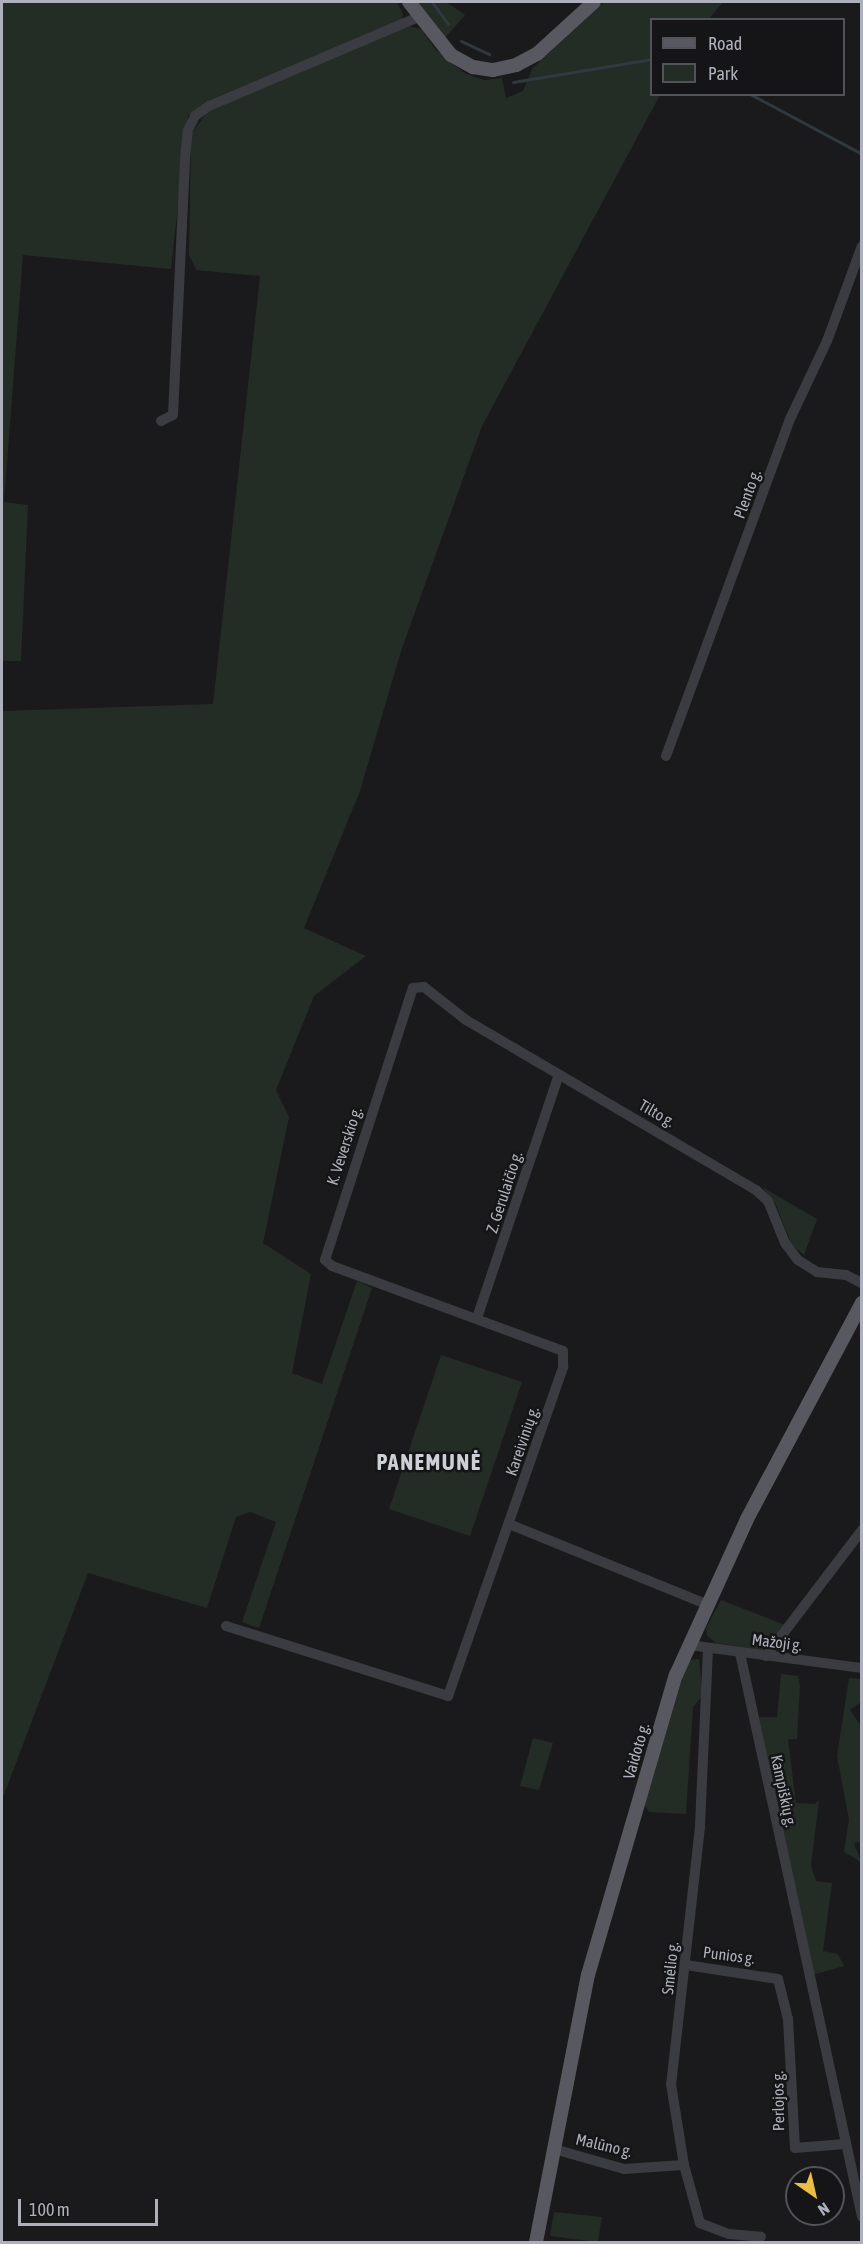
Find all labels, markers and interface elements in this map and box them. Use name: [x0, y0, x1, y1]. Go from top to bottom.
legend: [650, 18, 845, 96]
text: Road: [708, 33, 742, 54]
text: Park: [708, 63, 738, 84]
street label: Plento g.: [729, 467, 765, 521]
street label: Tilto g.: [636, 1095, 678, 1131]
street label: K. Veverskio g.: [322, 1104, 366, 1188]
street label: Z. Gerulaičio g.: [482, 1149, 526, 1235]
street label: Kareivinių g.: [501, 1404, 543, 1478]
district label: PANEMUNĖ: [376, 1450, 482, 1476]
street label: Mažoji g.: [751, 1629, 803, 1655]
street label: Vaidoto g.: [619, 1721, 653, 1781]
street label: Kampiškių g.: [767, 1753, 801, 1829]
street label: Smėlio g.: [658, 1941, 682, 1995]
street label: Punios g.: [702, 1942, 756, 1968]
street label: Perlojos g.: [768, 2071, 788, 2131]
street label: Malūno g.: [574, 2129, 634, 2161]
north arrow: [785, 2166, 845, 2226]
scale bar: [21, 2187, 160, 2225]
text: 100 m: [29, 2199, 70, 2220]
text: N: [815, 2199, 833, 2219]

